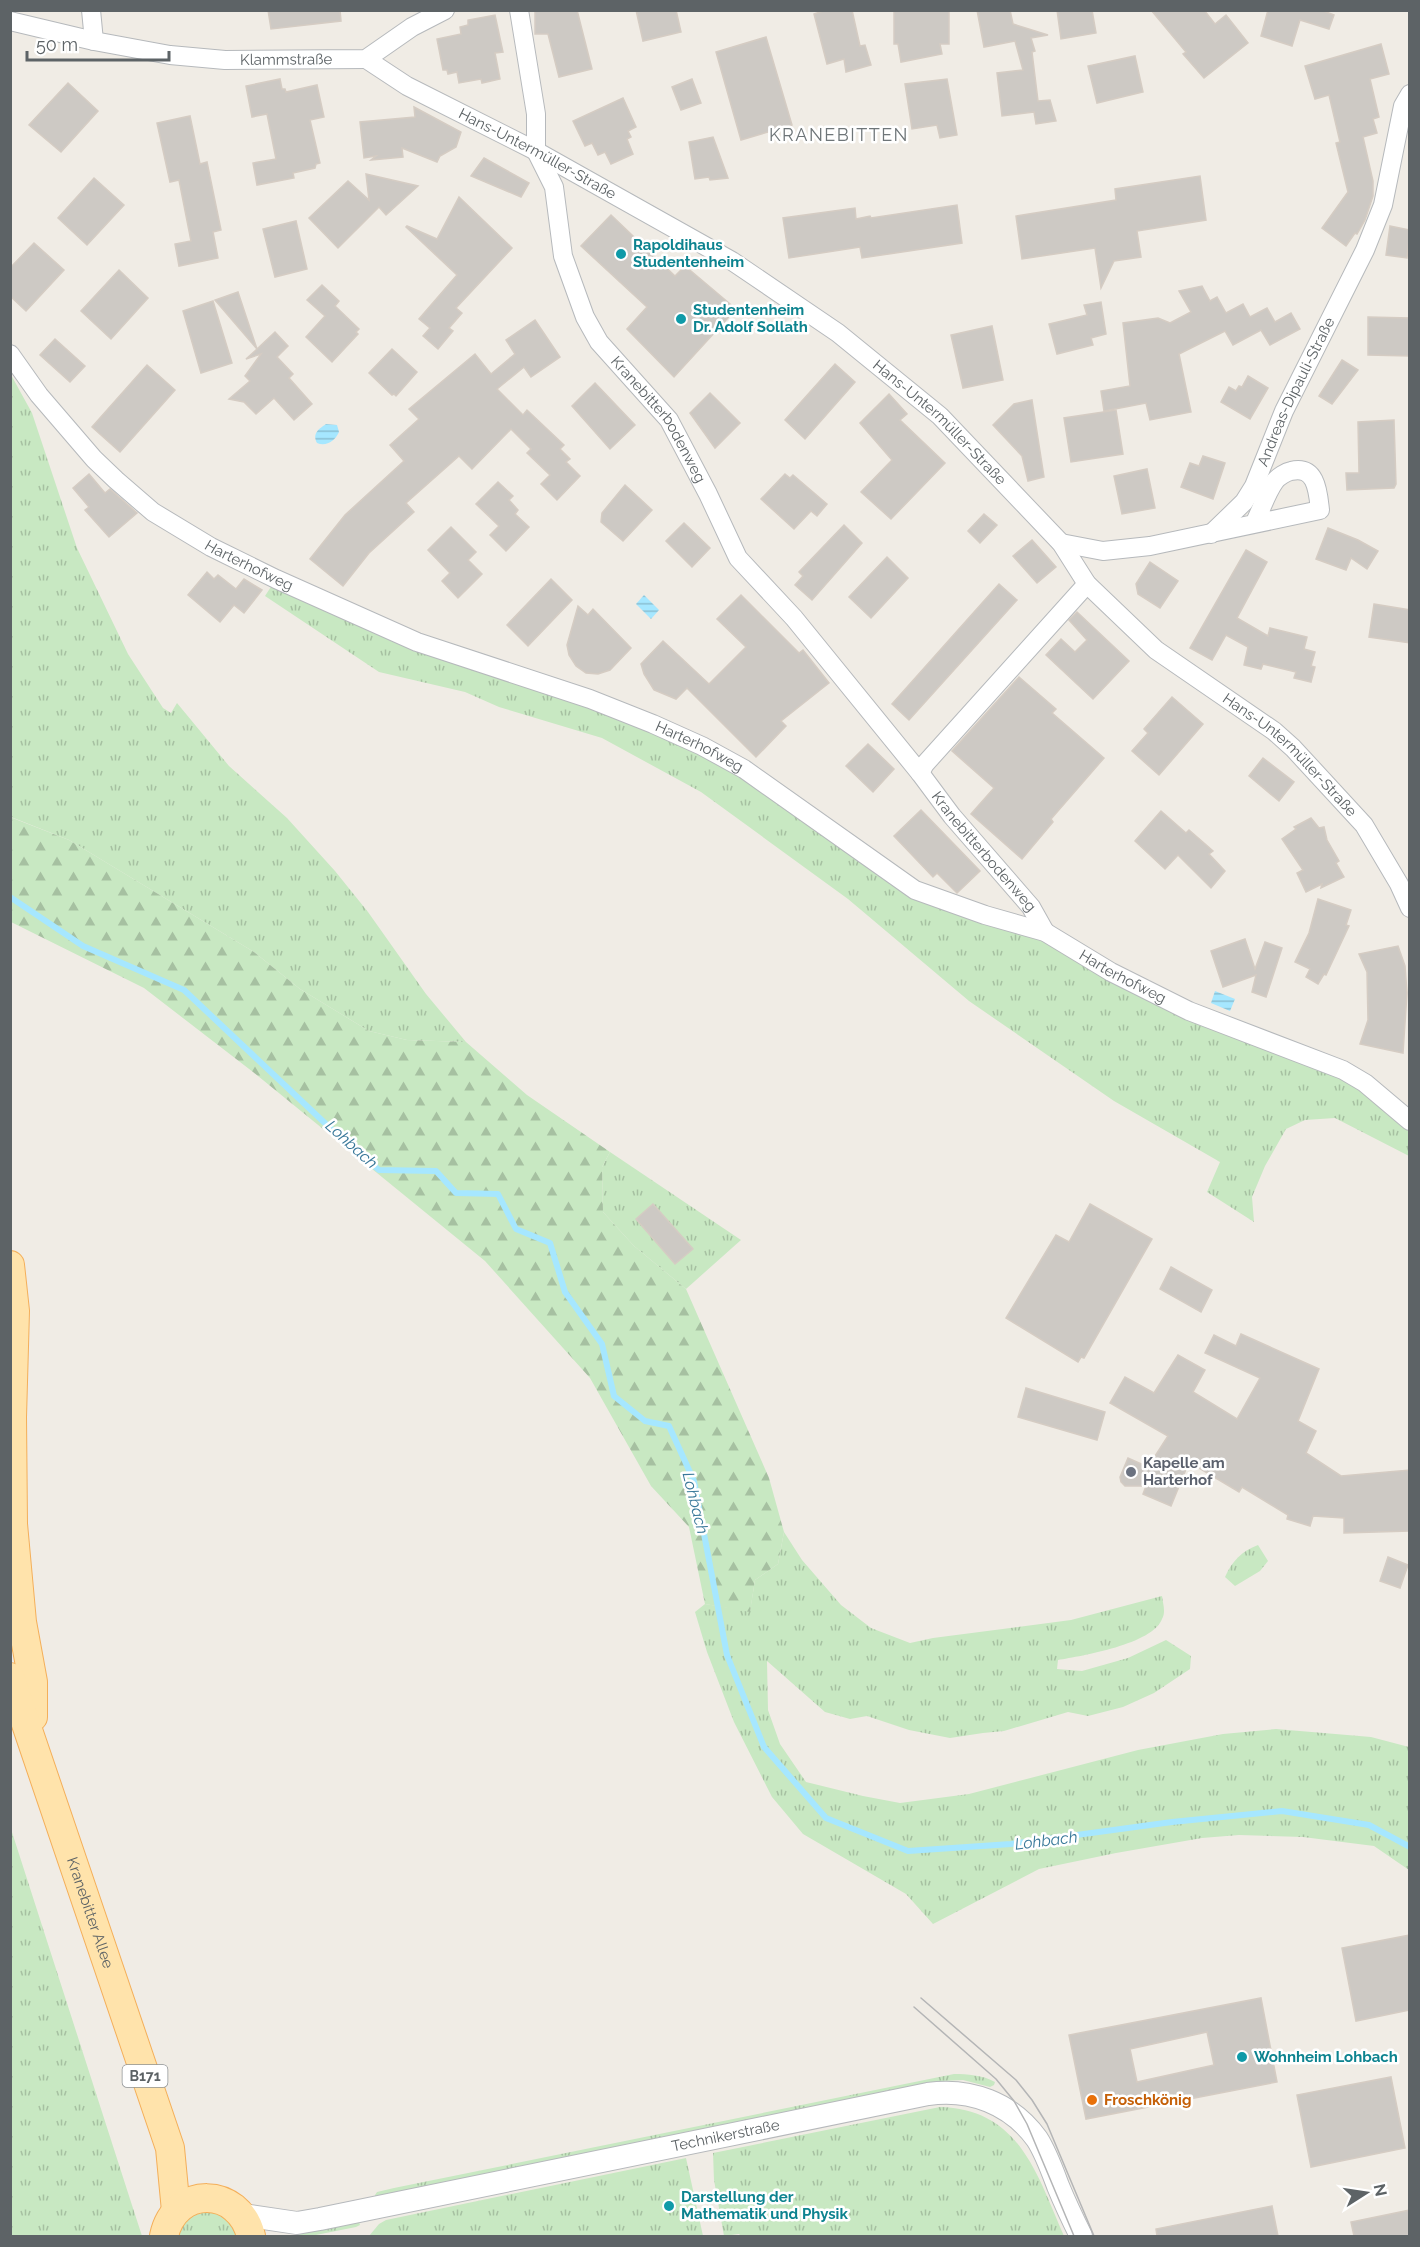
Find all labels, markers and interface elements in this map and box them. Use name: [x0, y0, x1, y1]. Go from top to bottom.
scale bar: [27, 24, 170, 62]
text: 50 m: [36, 34, 78, 55]
street label: Klammstraße: [240, 50, 333, 69]
street label: Hans-Untermüller-Straße: [456, 105, 619, 203]
district label: KRANEBITTEN: [769, 124, 909, 145]
place label: Rapoldihaus Studentenheim: [633, 236, 744, 271]
marker: Rapoldihaus Studentenheim: [614, 247, 628, 261]
place label: Studentenheim Dr. Adolf Sollath: [693, 301, 808, 336]
marker: Studentenheim Dr. Adolf Sollath: [674, 312, 688, 326]
street label: Andreas-Dipauli-Straße: [1254, 314, 1339, 469]
street label: Kranebitterbodenweg: [607, 353, 709, 486]
street label: Hans-Untermüller-Straße: [869, 356, 1010, 489]
street label: Harterhofweg: [202, 536, 296, 594]
street label: Hans-Untermüller-Straße: [1219, 689, 1361, 820]
street label: Harterhofweg: [653, 717, 746, 776]
street label: Kranebitterbodenweg: [928, 788, 1040, 915]
street label: Harterhofweg: [1076, 946, 1169, 1007]
water label: Lohbach: [322, 1116, 381, 1173]
place label: Kapelle am Harterhof: [1143, 1454, 1225, 1489]
marker: Kapelle am Harterhof: [1124, 1465, 1138, 1479]
water label: Lohbach: [679, 1470, 712, 1536]
water label: Lohbach: [1014, 1827, 1079, 1854]
street label: Kranebitter Allee: [63, 1855, 117, 1971]
place label: Wohnheim Lohbach: [1254, 2048, 1398, 2066]
marker: Wohnheim Lohbach: [1235, 2050, 1249, 2064]
road number: B171: [122, 2065, 168, 2087]
place label: Froschkönig: [1104, 2091, 1191, 2109]
marker: Froschkönig: [1085, 2093, 1099, 2107]
street label: Technikerstraße: [670, 2116, 781, 2155]
north arrow: [1336, 2163, 1396, 2223]
text: N: [1370, 2182, 1391, 2198]
place label: Darstellung der Mathematik und Physik: [681, 2188, 848, 2223]
marker: Darstellung der Mathematik und Physik: [662, 2199, 676, 2213]

